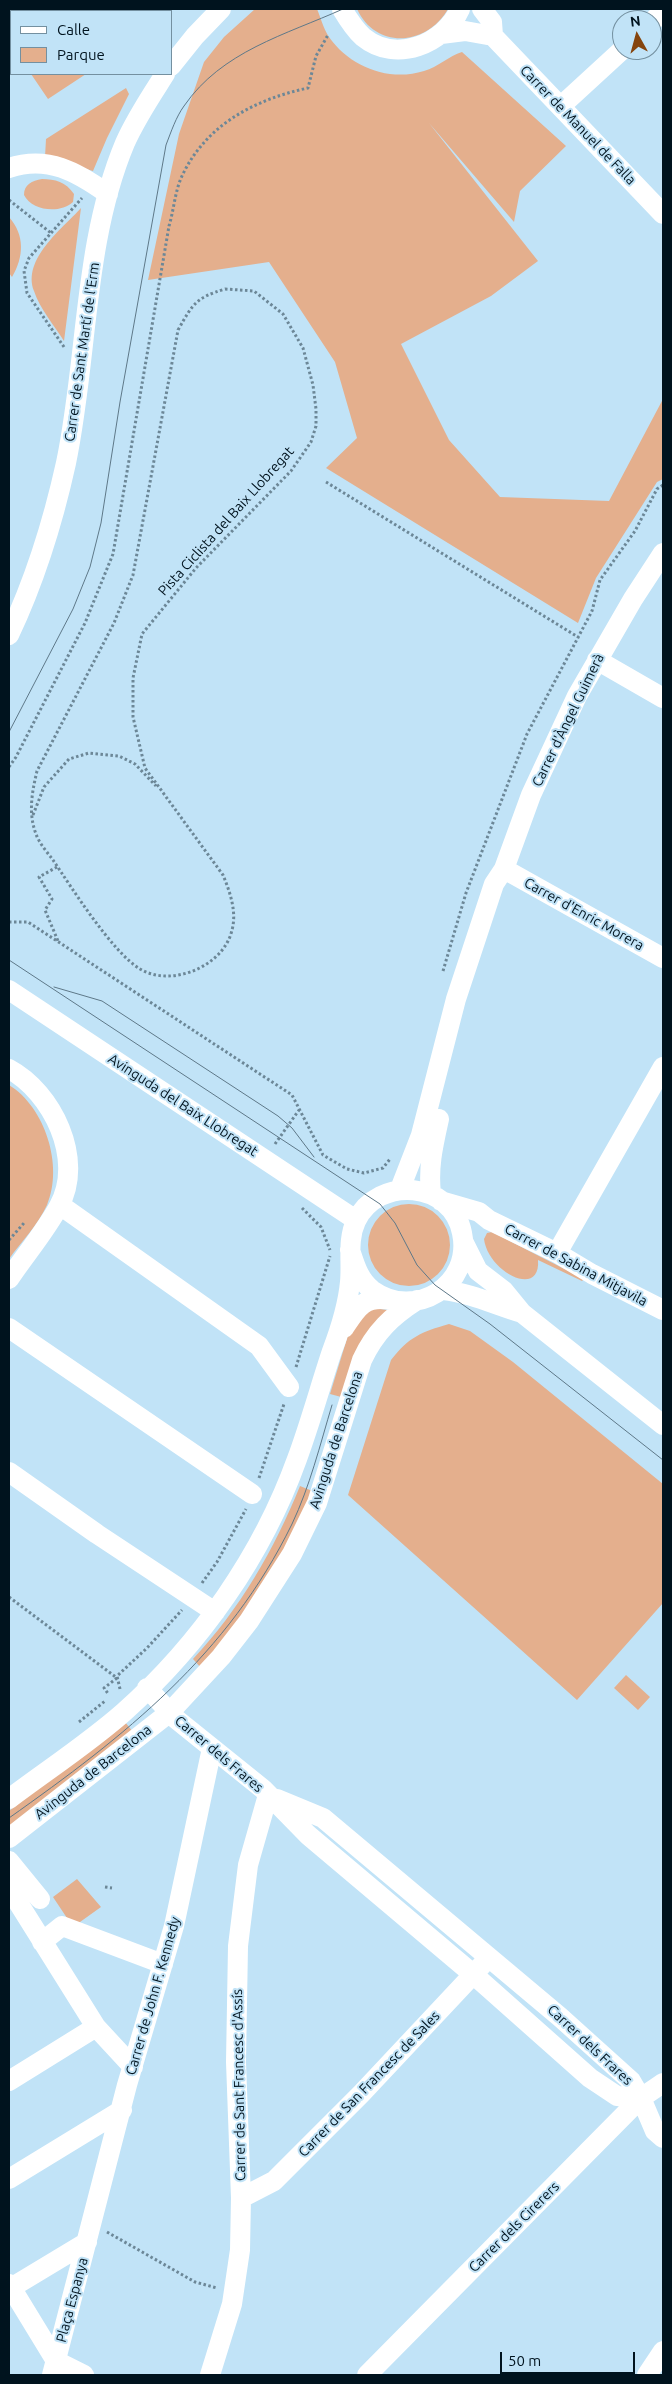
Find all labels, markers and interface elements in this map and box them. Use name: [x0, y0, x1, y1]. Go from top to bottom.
legend: [10, 10, 172, 75]
north arrow: [612, 10, 662, 60]
text: N: [629, 13, 641, 30]
text: Calle: [57, 21, 90, 38]
text: Parque: [57, 46, 105, 63]
street label: Carrer de Manuel de Falla: [517, 62, 639, 188]
street label: Carrer de Sant Martí de l'Erm: [61, 261, 103, 443]
street label: Pista Ciclista del Baix Llobregat: [155, 443, 297, 599]
street label: Carrer d'Àngel Guimerà: [528, 651, 608, 789]
street label: Carrer d'Enric Morera: [521, 874, 647, 954]
street label: Avinguda del Baix Llobregat: [105, 1050, 261, 1160]
street label: Carrer de Sabina Mitjavila: [502, 1220, 650, 1310]
street label: Avinguda de Barcelona: [306, 1369, 366, 1511]
street label: Carrer dels Frares: [171, 1712, 267, 1796]
street label: Avinguda de Barcelona: [31, 1721, 155, 1823]
street label: Carrer de John F. Kennedy: [122, 1915, 184, 2077]
street label: Carrer de Sant Francesc d'Assís: [229, 1989, 249, 2181]
street label: Carrer dels Frares: [544, 2001, 636, 2089]
street label: Carrer de San Francesc de Sales: [295, 2008, 443, 2160]
street label: Carrer dels Cirerers: [465, 2178, 563, 2276]
street label: Plaça Espanya: [53, 2256, 91, 2344]
scale bar: [502, 2342, 637, 2374]
text: 50 m: [508, 2352, 541, 2369]

